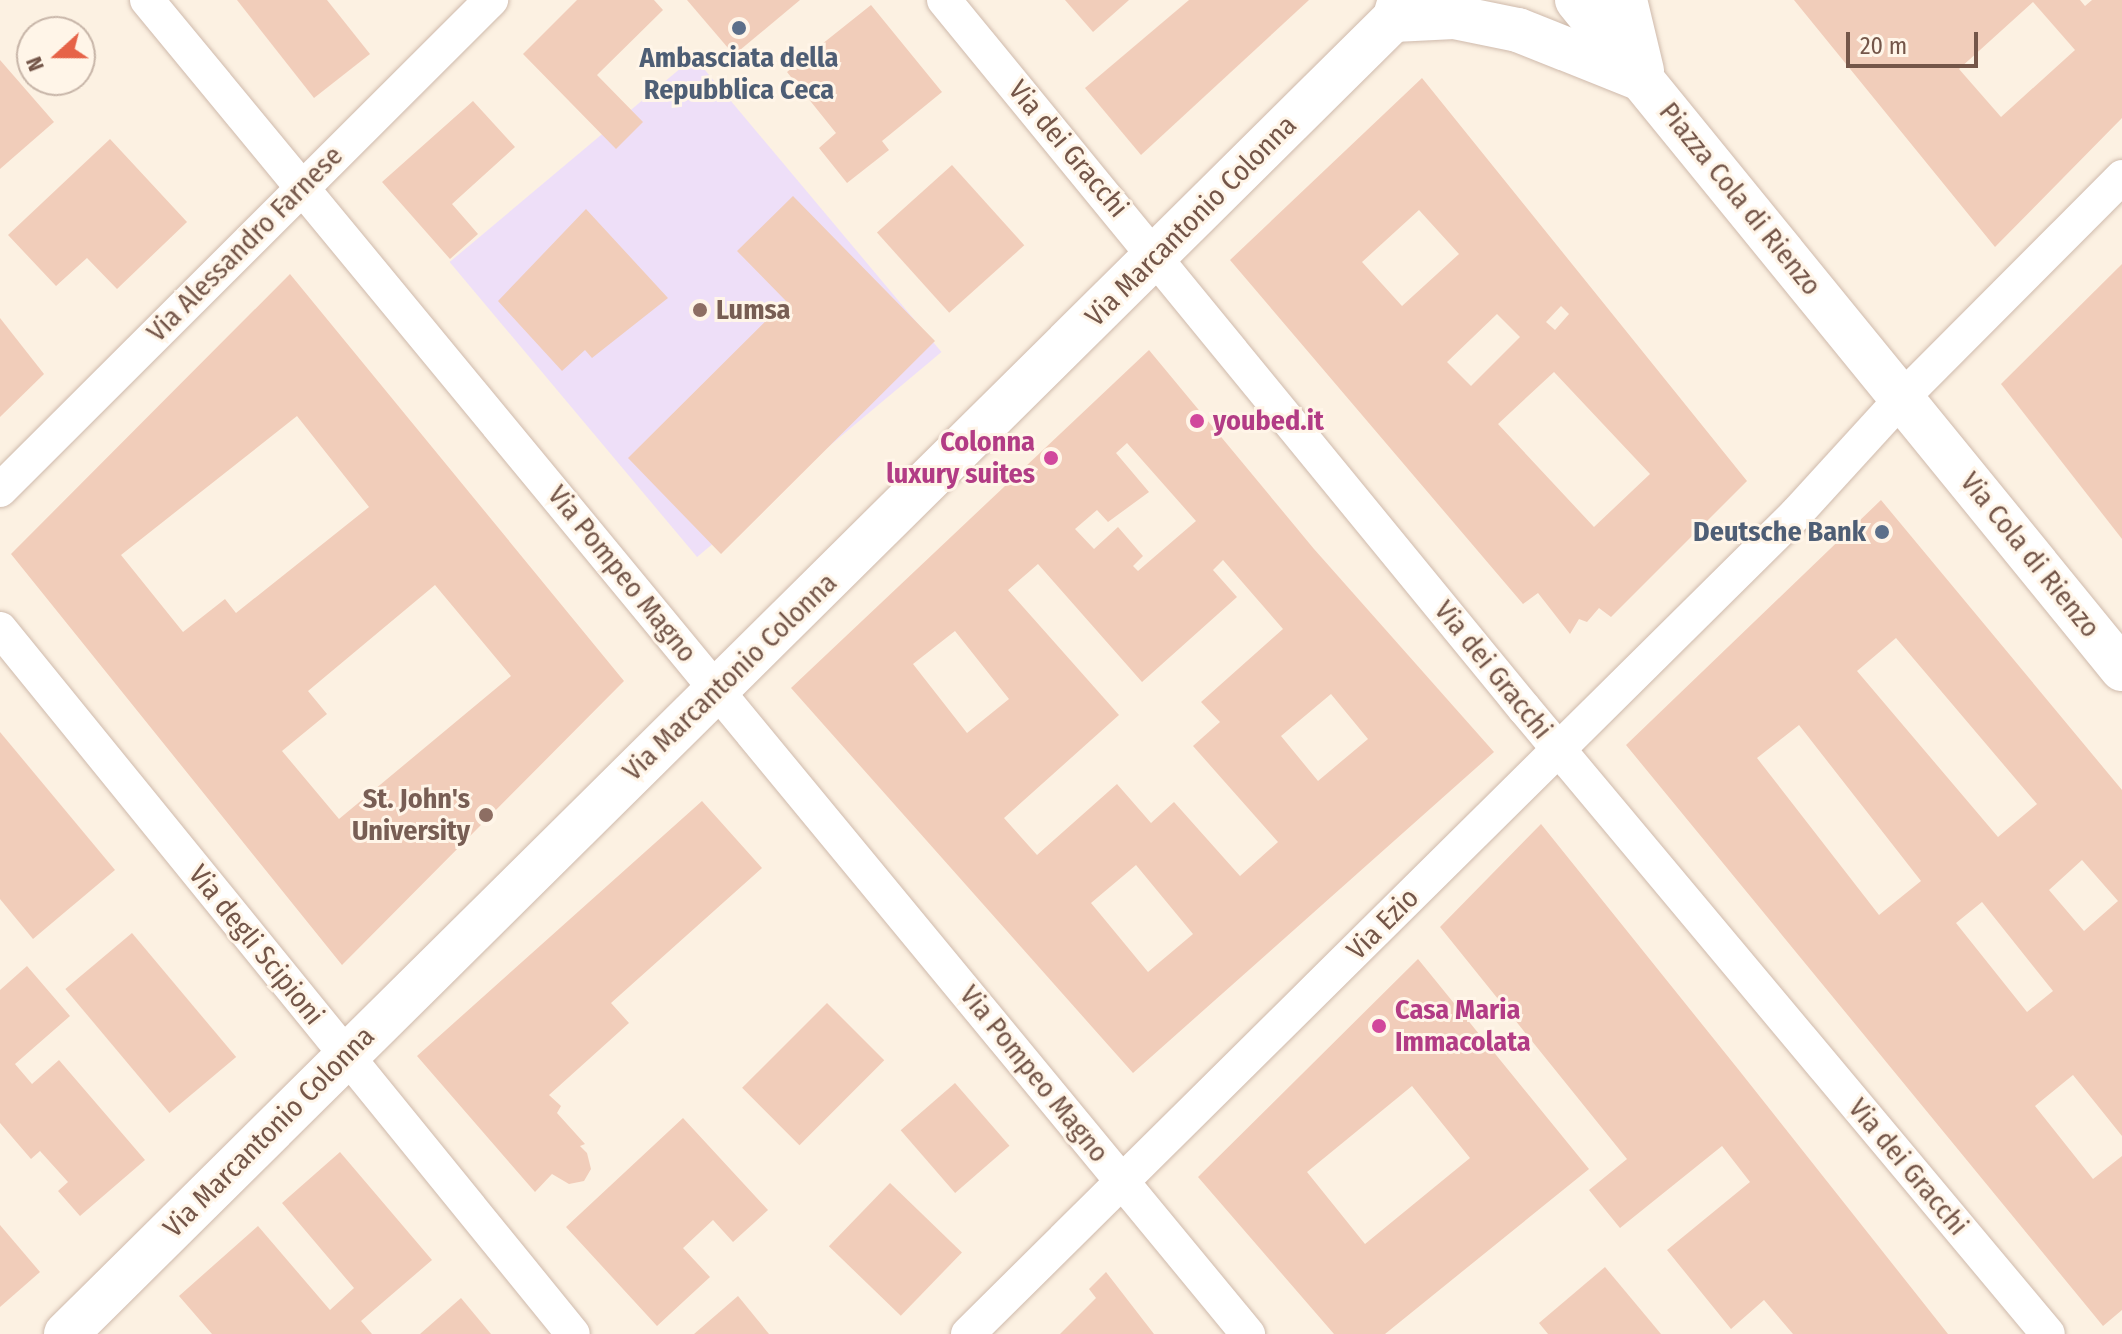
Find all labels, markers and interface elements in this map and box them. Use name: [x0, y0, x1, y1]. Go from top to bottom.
north arrow: [16, 16, 96, 96]
scale bar: [1850, 16, 1982, 66]
marker: Ambasciata della Repubblica Ceca: [730, 19, 748, 37]
text: 20 m: [1860, 32, 1907, 60]
place label: Ambasciata della Repubblica Ceca: [640, 41, 838, 107]
text: N: [20, 53, 50, 75]
street label: Via dei Gracchi: [1001, 74, 1135, 224]
street label: Piazza Cola di Rienzo: [1652, 96, 1828, 302]
street label: Via Marcantonio Colonna: [1079, 109, 1303, 333]
street label: Via Alessandro Farnese: [140, 139, 350, 349]
place label: Lumsa: [716, 293, 791, 327]
marker: Lumsa: [691, 301, 709, 319]
place label: youbed.it: [1213, 404, 1324, 438]
marker: youbed.it: [1188, 412, 1206, 430]
place label: Colonna luxury suites: [886, 425, 1035, 491]
marker: Colonna luxury suites: [1042, 449, 1060, 467]
street label: Via Cola di Rienzo: [1953, 466, 2107, 644]
street label: Via Pompeo Magno: [540, 479, 704, 669]
place label: Deutsche Bank: [1693, 515, 1866, 549]
marker: Deutsche Bank: [1873, 523, 1891, 541]
street label: Via Marcantonio Colonna: [616, 566, 844, 788]
street label: Via dei Gracchi: [1427, 594, 1559, 746]
place label: St. John's University: [352, 782, 470, 848]
marker: St. John's University: [477, 806, 495, 824]
street label: Via degli Scipioni: [181, 858, 331, 1032]
street label: Via Ezio: [1340, 881, 1426, 967]
street label: Via Pompeo Magno: [952, 979, 1116, 1169]
place label: Casa Maria Immacolata: [1395, 993, 1531, 1059]
marker: Casa Maria Immacolata: [1370, 1017, 1388, 1035]
street label: Via Marcantonio Colonna: [157, 1020, 381, 1244]
street label: Via dei Gracchi: [1841, 1092, 1975, 1242]

